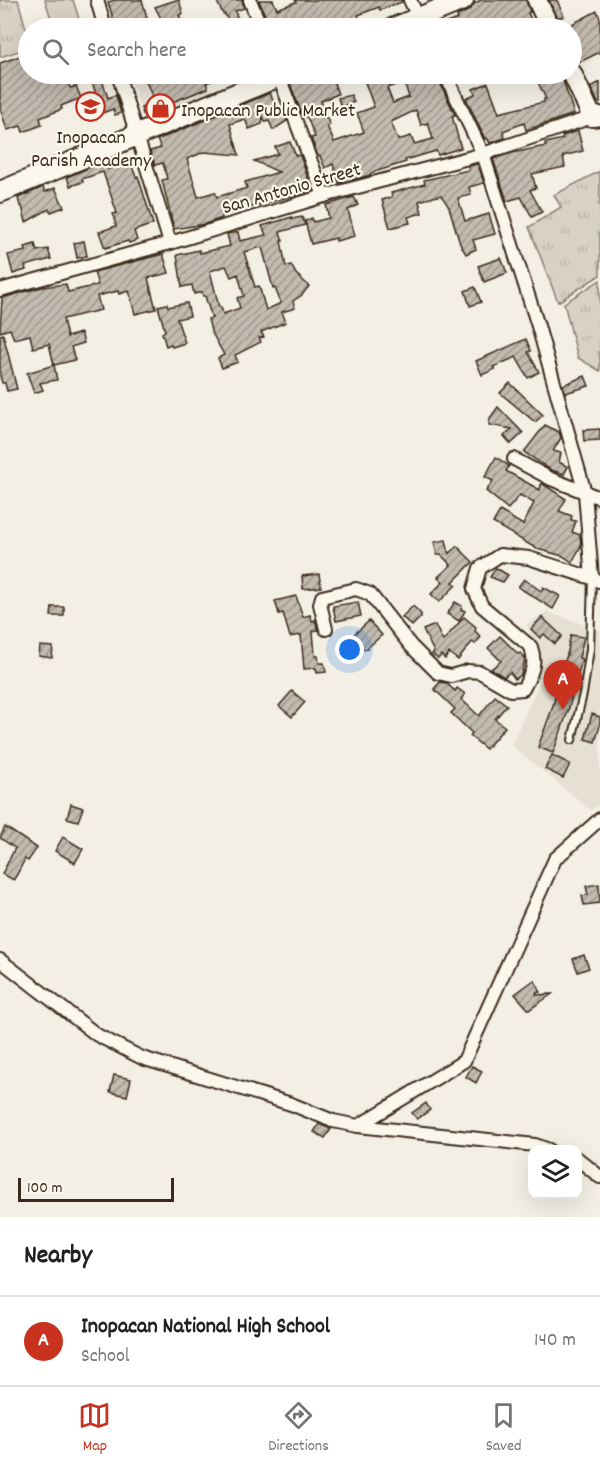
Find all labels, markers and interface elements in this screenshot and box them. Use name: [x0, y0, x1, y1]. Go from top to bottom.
search box: [18, 18, 582, 84]
icon: search: [39, 35, 72, 68]
text: Search here: [87, 36, 186, 67]
school or university icon: Inopacan Parish Academy: [75, 90, 107, 122]
shop icon: Inopacan Public Market: [144, 93, 176, 125]
place label: Inopacan Public Market: [181, 98, 355, 126]
place label: Inopacan Parish Academy: [31, 125, 152, 176]
street label: San Antonio Street: [219, 157, 365, 223]
your location: [335, 635, 364, 664]
pin: A: [544, 660, 582, 710]
map controls: [528, 1145, 582, 1199]
button: layers: [528, 1145, 582, 1199]
scale bar: [18, 1175, 174, 1202]
text: 100 m: [27, 1177, 63, 1200]
text: Nearby: [24, 1238, 92, 1275]
text: Inopacan National High School: [81, 1312, 330, 1343]
text: A: [38, 1327, 49, 1355]
text: 140 m: [534, 1327, 576, 1355]
text: School: [81, 1343, 130, 1371]
tab: Map: [78, 1399, 111, 1458]
tab: Directions: [268, 1399, 329, 1458]
tab: Saved: [486, 1399, 522, 1458]

